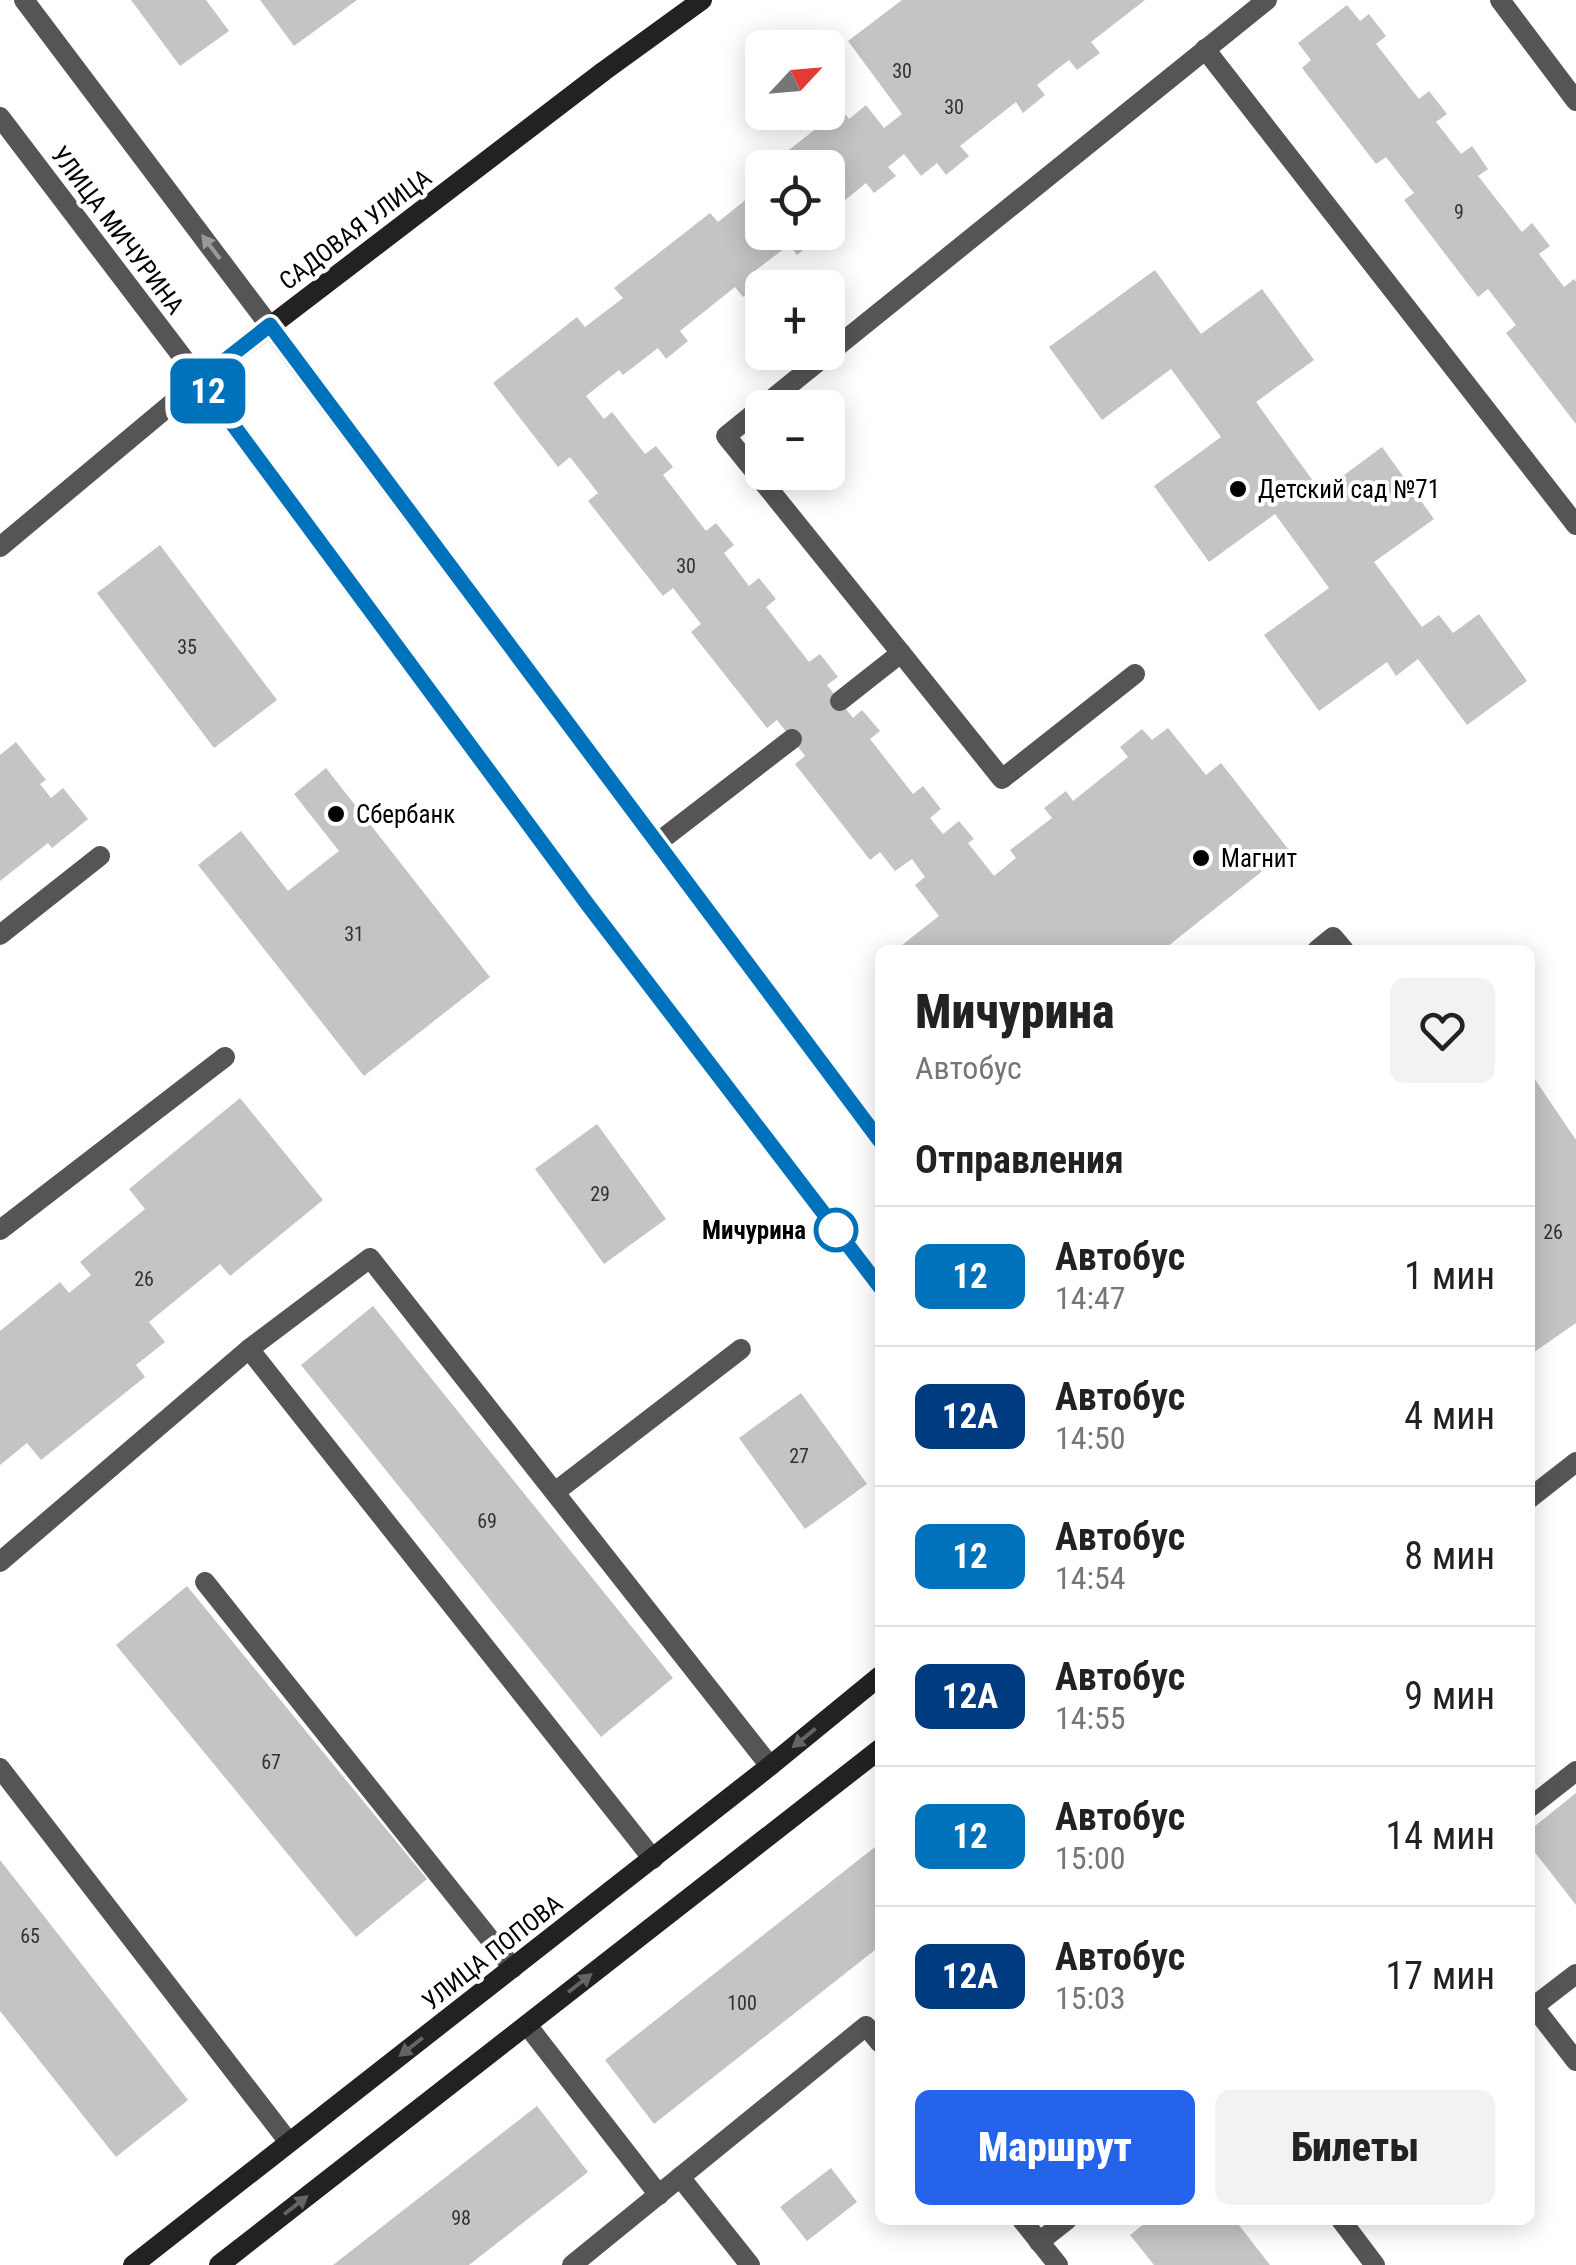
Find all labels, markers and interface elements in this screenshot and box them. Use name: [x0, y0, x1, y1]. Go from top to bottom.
north arrow: [745, 30, 845, 130]
map controls: [745, 30, 845, 490]
house number: 30: [892, 59, 912, 83]
house number: 30: [944, 95, 964, 119]
street label: УЛИЦА МИЧУРИНА: [45, 141, 190, 320]
button: locate: [745, 150, 845, 250]
street label: САДОВАЯ УЛИЦА: [274, 163, 437, 296]
house number: 9: [1454, 200, 1464, 224]
one-way arrow: [202, 234, 222, 260]
button: +: [745, 270, 845, 370]
line badge: 12: [163, 358, 253, 424]
text: 12: [190, 371, 226, 412]
button: −: [745, 390, 845, 490]
place label: Детский сад №71: [1258, 475, 1440, 504]
marker: Детский сад №71: [1227, 478, 1249, 500]
house number: 30: [676, 554, 696, 578]
house number: 35: [177, 635, 197, 659]
place label: Сбербанк: [356, 800, 455, 829]
marker: Сбербанк: [325, 803, 347, 825]
place label: Магнит: [1221, 844, 1297, 873]
marker: Магнит: [1190, 847, 1212, 869]
house number: 31: [344, 922, 364, 946]
button: heart: [1390, 978, 1495, 1083]
text: Мичурина: [915, 983, 1115, 1040]
text: Автобус: [915, 1049, 1022, 1087]
text: Отправления: [915, 1138, 1124, 1182]
house number: 29: [590, 1182, 610, 1206]
marker: Мичурина: [815, 1209, 857, 1251]
place label: Мичурина: [702, 1216, 806, 1245]
house number: 26: [1543, 1220, 1563, 1244]
text: Автобус: [1055, 1235, 1185, 1279]
text: 1 мин: [1404, 1254, 1495, 1298]
text: 12: [952, 1256, 988, 1297]
house number: 26: [134, 1267, 154, 1291]
text: 14:47: [1055, 1279, 1126, 1317]
text: Автобус: [1055, 1375, 1185, 1419]
text: 4 мин: [1404, 1394, 1495, 1438]
text: 12А: [942, 1396, 998, 1437]
text: 14:50: [1055, 1419, 1126, 1457]
house number: 27: [789, 1444, 809, 1468]
house number: 69: [477, 1509, 497, 1533]
text: Автобус: [1055, 1515, 1185, 1559]
text: 8 мин: [1404, 1534, 1495, 1578]
text: 12: [952, 1536, 988, 1577]
text: 14:54: [1055, 1559, 1126, 1597]
text: Автобус: [1055, 1655, 1185, 1699]
text: 9 мин: [1404, 1674, 1495, 1718]
text: 12А: [942, 1676, 998, 1717]
text: 14:55: [1055, 1699, 1126, 1737]
one-way arrow: [792, 1727, 817, 1748]
house number: 67: [261, 1750, 281, 1774]
text: Автобус: [1055, 1795, 1185, 1839]
text: 14 мин: [1386, 1814, 1495, 1858]
text: 12: [952, 1816, 988, 1857]
text: 15:00: [1055, 1839, 1126, 1877]
street label: УЛИЦА ПОПОВА: [417, 1889, 568, 2016]
house number: 65: [20, 1924, 40, 1948]
text: Автобус: [1055, 1935, 1185, 1979]
text: 17 мин: [1386, 1954, 1495, 1998]
text: 12А: [942, 1956, 998, 1997]
one-way arrow: [567, 1974, 593, 1994]
text: 15:03: [1055, 1979, 1126, 2017]
house number: 100: [727, 1991, 757, 2015]
one-way arrow: [398, 2036, 424, 2056]
button: Маршрут: [915, 2090, 1195, 2205]
button: Билеты: [1215, 2090, 1495, 2205]
one-way arrow: [283, 2195, 309, 2216]
house number: 98: [451, 2206, 471, 2230]

